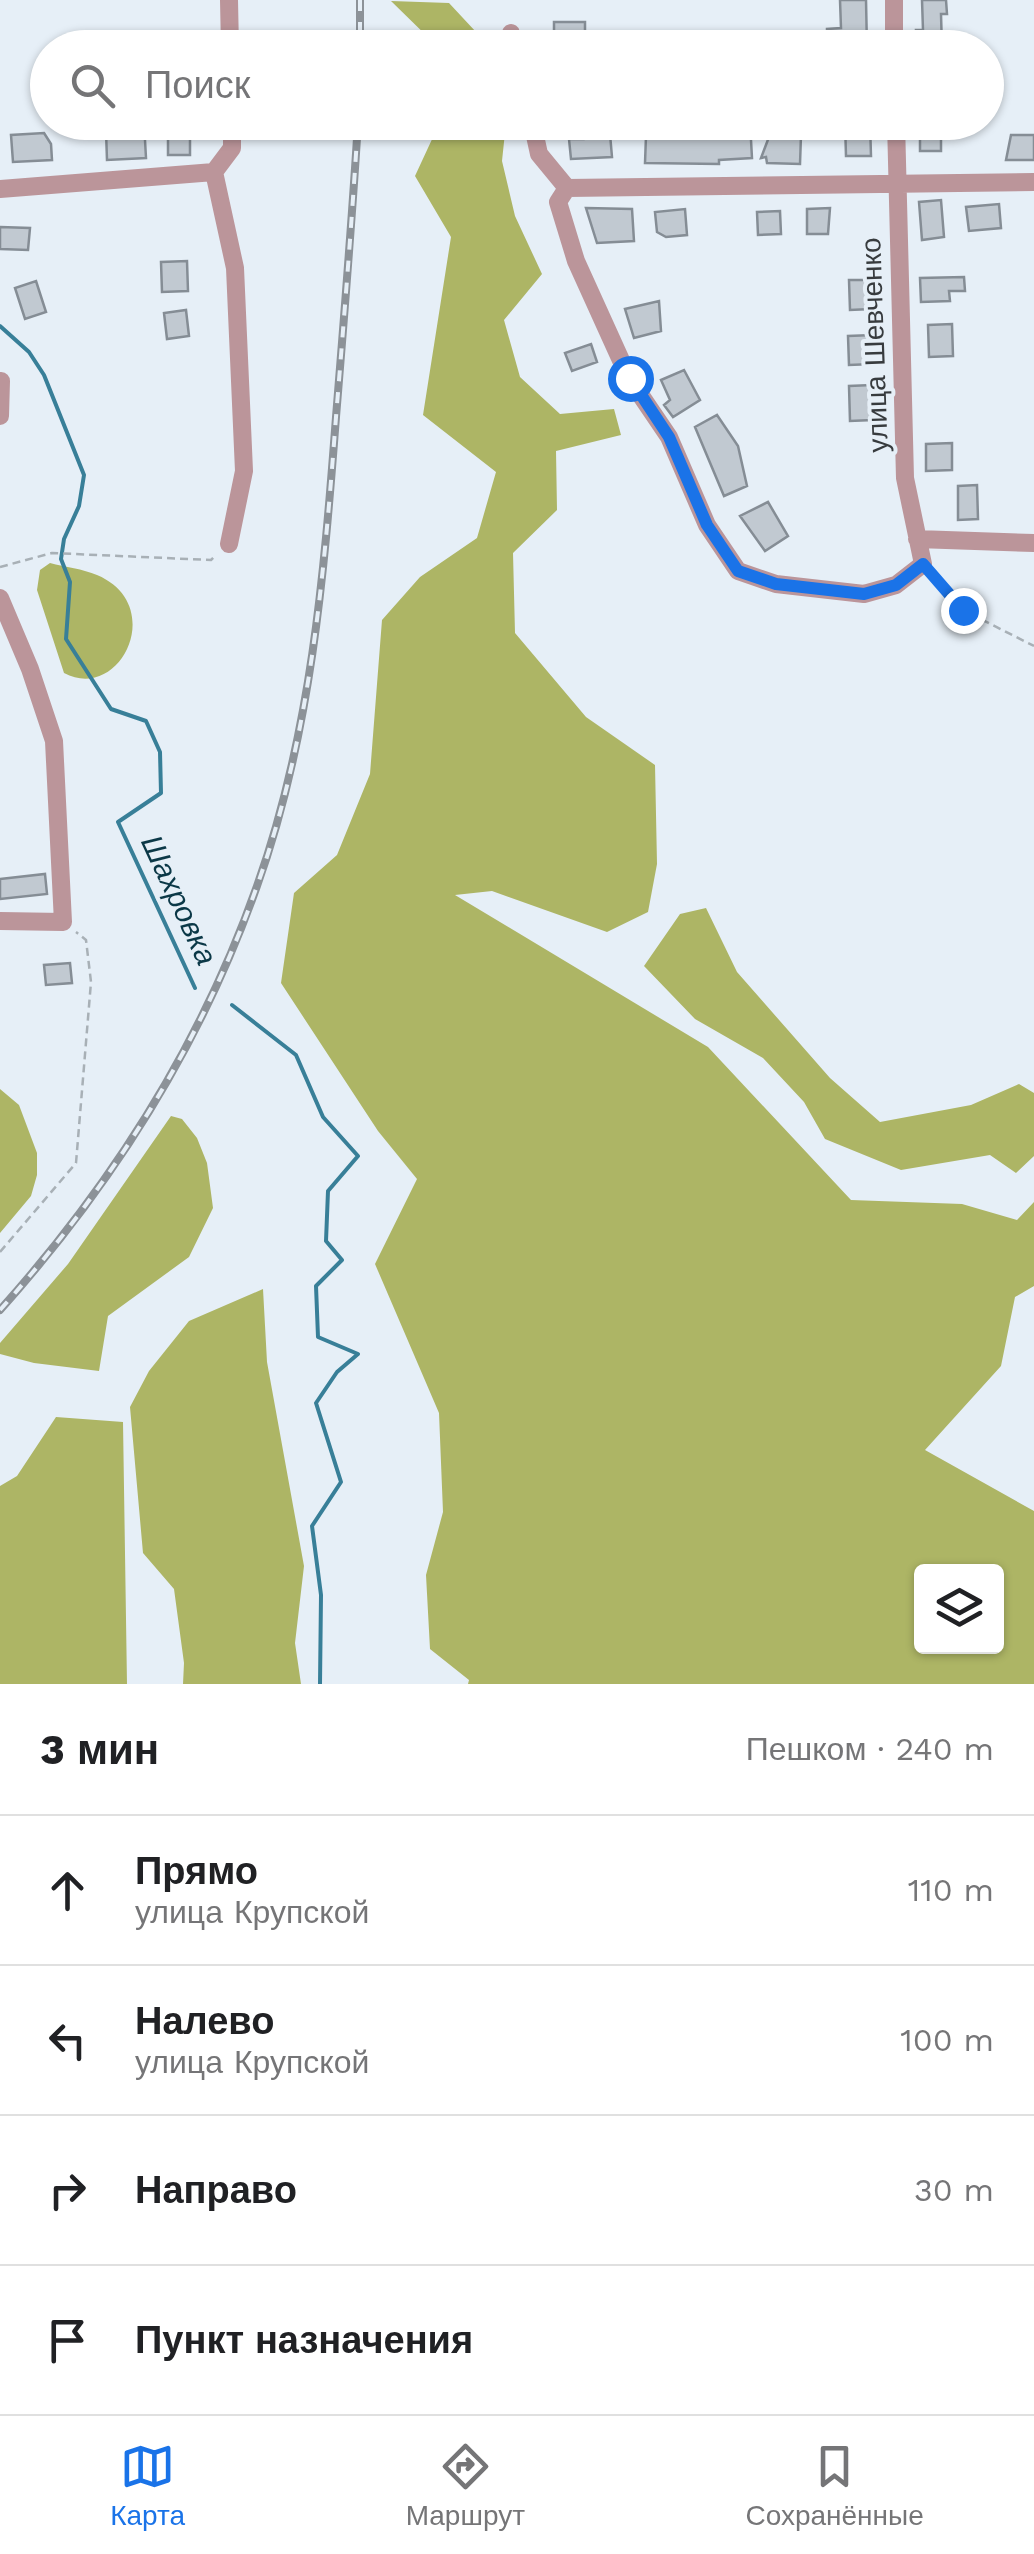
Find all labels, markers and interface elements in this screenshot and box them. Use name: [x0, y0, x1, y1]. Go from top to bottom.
search box: [30, 30, 1004, 140]
icon: search: [65, 58, 120, 113]
text: Поиск: [145, 63, 250, 107]
street label: улица Шевченко: [854, 237, 895, 453]
route start: [608, 356, 654, 402]
route end: [941, 588, 987, 634]
water label: Шахровка: [134, 829, 225, 970]
map controls: [914, 1564, 1004, 1654]
button: layers: [914, 1564, 1004, 1654]
text: 3 мин: [40, 1725, 159, 1774]
text: Пешком · 240 m: [746, 1730, 994, 1768]
text: Прямо: [135, 1849, 258, 1893]
icon: ahead: [40, 1863, 95, 1918]
text: 110 m: [908, 1871, 994, 1909]
text: улица Крупской: [135, 1893, 369, 1931]
text: Налево: [135, 1999, 274, 2043]
icon: left: [40, 2013, 95, 2068]
text: 100 m: [900, 2021, 994, 2059]
text: улица Крупской: [135, 2043, 369, 2081]
icon: right: [40, 2163, 95, 2218]
text: Направо: [135, 2168, 297, 2212]
text: 30 m: [914, 2171, 994, 2209]
icon: arrive: [40, 2313, 95, 2368]
text: Пункт назначения: [135, 2318, 473, 2362]
tab: Карта: [110, 2439, 185, 2532]
tab: Маршрут: [406, 2439, 525, 2532]
tab: Сохранённые: [745, 2439, 924, 2532]

